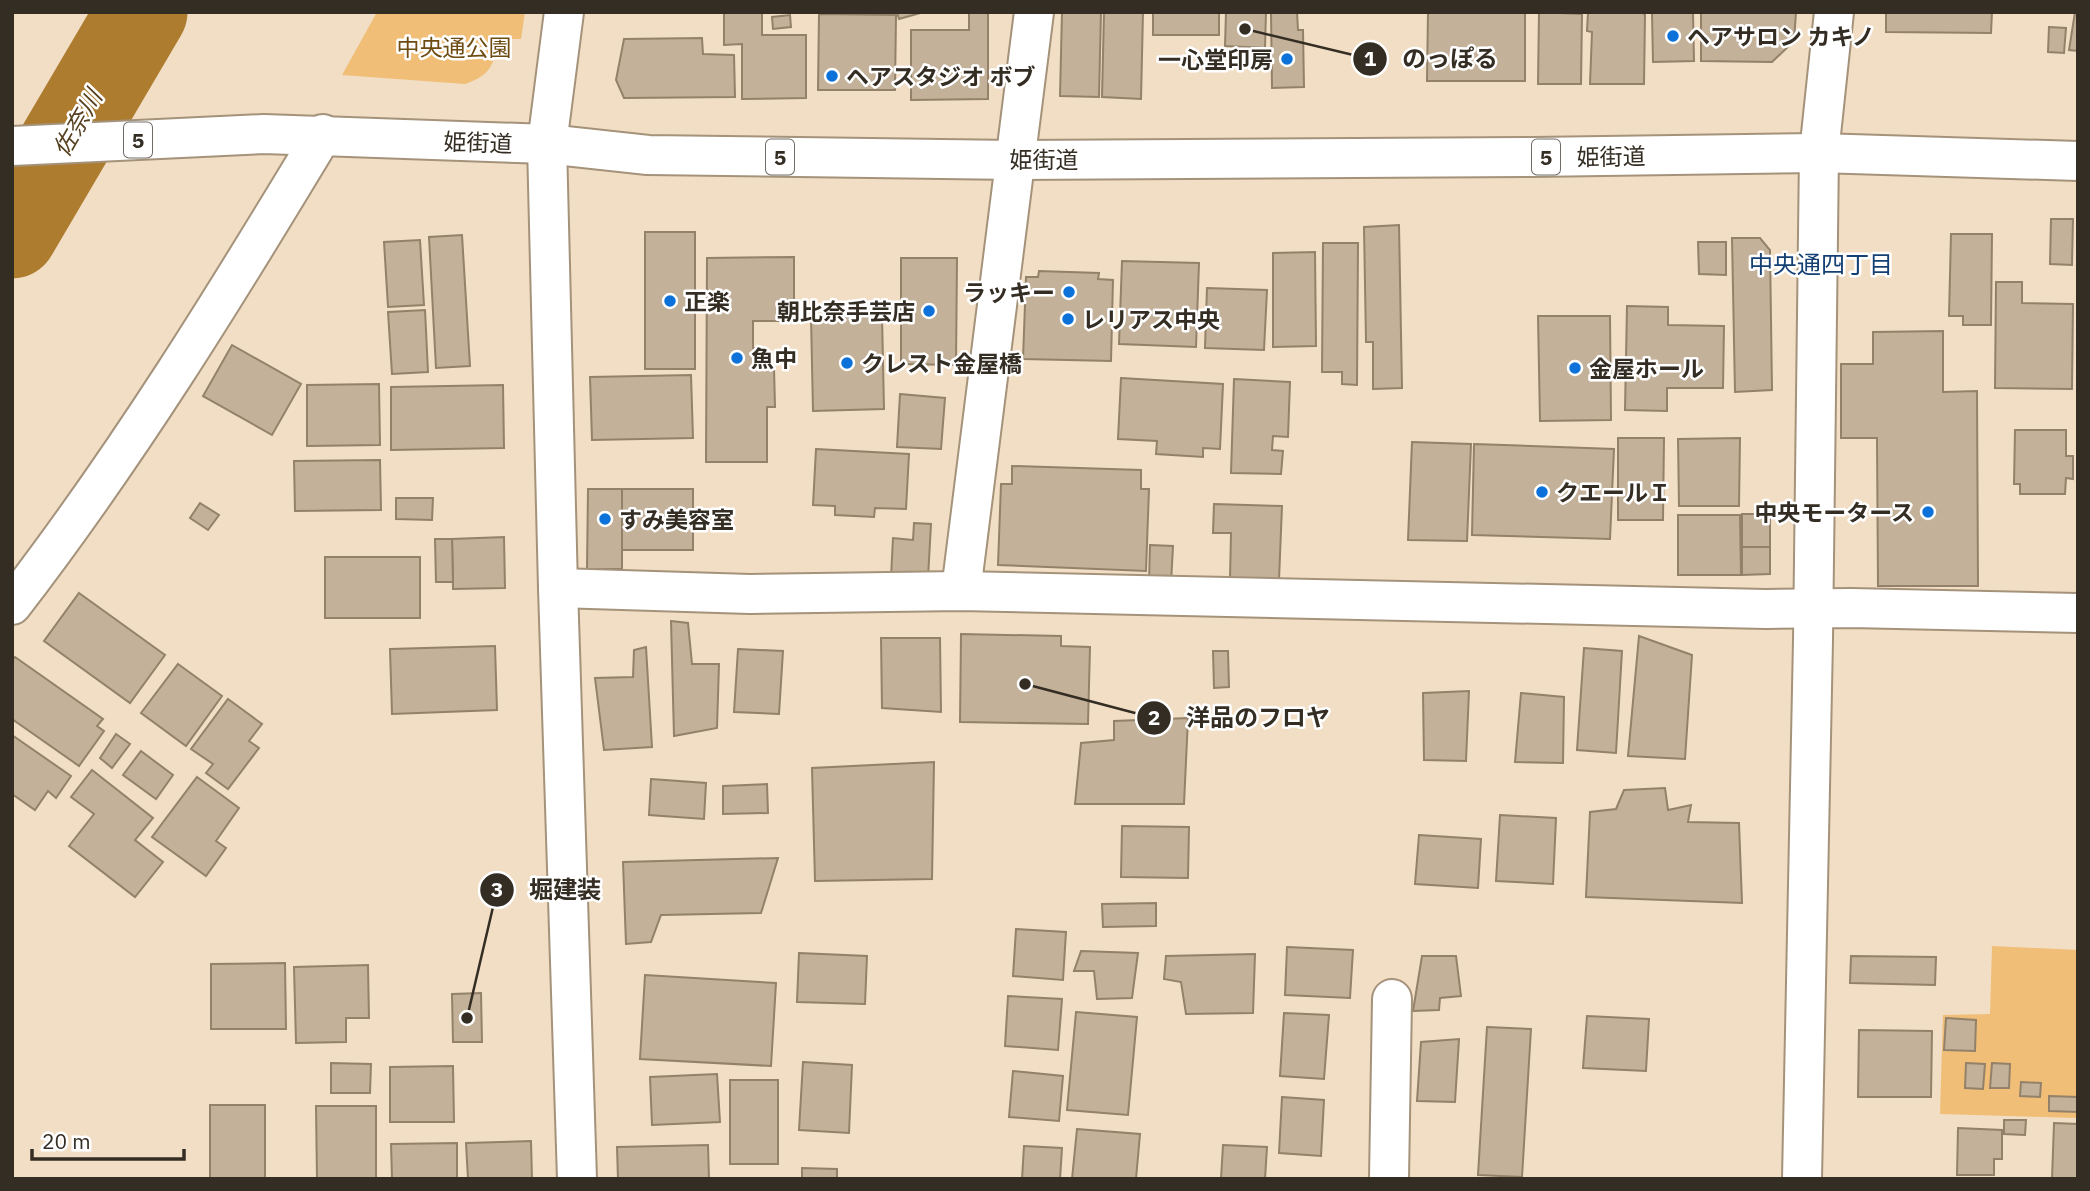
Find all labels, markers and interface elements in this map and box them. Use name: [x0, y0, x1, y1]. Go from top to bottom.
place label: ヘアサロン カキノ: [1687, 21, 1875, 51]
marker: ヘアサロン カキノ: [1665, 28, 1681, 44]
park label: 中央通公園: [397, 32, 512, 62]
callout: のっぽる: [1353, 36, 1512, 81]
text: のっぽる: [1402, 42, 1498, 74]
place label: 一心堂印房: [1158, 44, 1273, 74]
text: 1: [1364, 44, 1377, 72]
marker: 一心堂印房: [1279, 51, 1295, 67]
place label: ヘアスタジオ ボブ: [846, 61, 1035, 91]
marker: ヘアスタジオ ボブ: [824, 68, 840, 84]
water label: 佐奈川: [45, 81, 110, 162]
road number: 5: [124, 122, 152, 158]
street label: 姫街道: [443, 126, 513, 158]
road number: 5: [766, 140, 794, 174]
road number: 5: [1532, 140, 1560, 174]
street label: 姫街道: [1576, 140, 1646, 172]
street label: 姫街道: [1010, 144, 1079, 174]
district label: 中央通四丁目: [1749, 248, 1893, 280]
place label: ラッキー: [963, 277, 1055, 307]
marker: ラッキー: [1061, 284, 1077, 300]
place label: 正楽: [684, 286, 730, 316]
marker: 正楽: [662, 293, 678, 309]
place label: 朝比奈手芸店: [777, 296, 915, 326]
marker: 朝比奈手芸店: [921, 303, 937, 319]
place label: レリアス中央: [1082, 304, 1220, 334]
marker: レリアス中央: [1060, 311, 1076, 327]
place label: 魚中: [751, 343, 797, 373]
place label: クレスト金屋橋: [861, 348, 1022, 378]
marker: 魚中: [729, 350, 745, 366]
place label: 金屋ホール: [1589, 353, 1704, 383]
marker: クレスト金屋橋: [839, 355, 855, 371]
marker: 金屋ホール: [1567, 360, 1583, 376]
place label: クエールＩ: [1556, 477, 1671, 507]
marker: クエールＩ: [1534, 484, 1550, 500]
place label: 中央モータース: [1754, 497, 1914, 527]
place label: すみ美容室: [619, 504, 734, 534]
marker: 中央モータース: [1920, 504, 1936, 520]
marker: すみ美容室: [597, 511, 613, 527]
callout: 洋品のフロヤ: [1137, 695, 1344, 740]
text: 洋品のフロヤ: [1186, 701, 1330, 733]
text: 2: [1148, 703, 1160, 731]
callout: 堀建装: [480, 867, 615, 912]
text: 堀建装: [529, 873, 601, 905]
text: 3: [491, 875, 503, 903]
scale bar: [32, 1118, 184, 1162]
text: 20 m: [42, 1127, 91, 1155]

